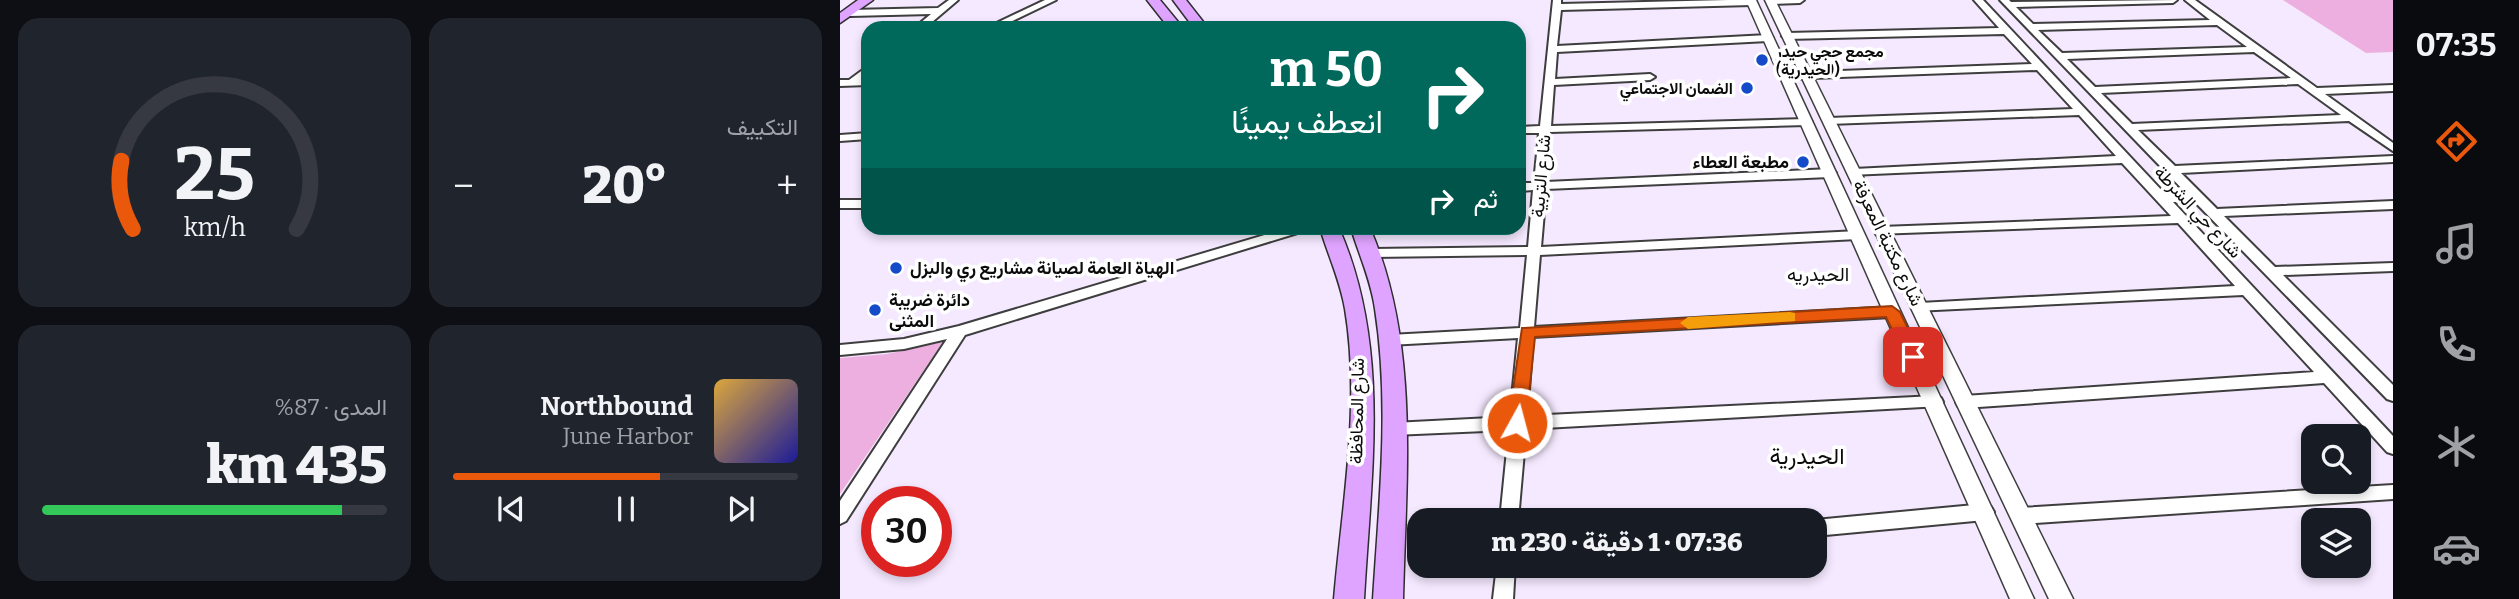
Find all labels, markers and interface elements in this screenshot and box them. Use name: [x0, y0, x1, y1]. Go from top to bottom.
text: 07:35: [2416, 26, 2496, 64]
text: 50 m: [1270, 40, 1383, 99]
place label: مجمع حجي حيدر (الحيدرية): [1775, 42, 1884, 80]
icon: right: [1407, 49, 1498, 140]
marker: مجمع حجي حيدر (الحيدرية): [1754, 52, 1770, 68]
place label: الضمان الاجتماعي: [1620, 79, 1733, 102]
marker: الضمان الاجتماعي: [1739, 80, 1755, 96]
text: انعطف يمينًا: [1231, 103, 1383, 141]
text: التكييف: [727, 113, 798, 141]
icon: directions: [2432, 117, 2481, 166]
text: 25: [174, 131, 255, 218]
street label: شارع التربية: [1526, 134, 1557, 219]
place label: مطبعة العطاء: [1692, 151, 1789, 173]
text: 20°: [583, 154, 668, 217]
marker: مطبعة العطاء: [1795, 154, 1811, 170]
street label: شارع حي الشرطة: [2147, 161, 2246, 265]
text: −: [453, 163, 474, 209]
text: +: [776, 163, 798, 209]
street label: شارع مكتبة المعرفة: [1847, 176, 1928, 310]
icon: right: [1422, 182, 1460, 220]
text: ثم: [1474, 184, 1498, 215]
text: km/h: [184, 212, 246, 242]
icon: music: [2432, 219, 2481, 268]
place label: الهياة العامة لصيانة مشاريع ري والبزل: [910, 257, 1174, 283]
marker: الهياة العامة لصيانة مشاريع ري والبزل: [888, 260, 904, 276]
district label: الحيدريه: [1787, 263, 1849, 286]
place label: دائرة ضريبة المثنى: [889, 289, 970, 332]
marker: دائرة ضريبة المثنى: [867, 302, 883, 318]
icon: phone: [2432, 320, 2481, 369]
pin: [1883, 327, 1943, 387]
icon: arrive: [1894, 338, 1932, 376]
street label: شارع المحافظة: [1345, 358, 1370, 464]
position arrow: [1480, 386, 1554, 460]
text: Northbound: [540, 391, 693, 422]
text: المدى · 87%: [275, 393, 387, 421]
text: June Harbor: [563, 422, 693, 450]
icon: climate: [2432, 422, 2481, 471]
map controls: [2301, 424, 2371, 578]
button: search: [2301, 424, 2371, 494]
text: 435 km: [206, 434, 387, 497]
district label: الحيدرية: [1769, 442, 1845, 471]
speed limit sign: 30: [861, 486, 952, 577]
icon: previous: [492, 490, 530, 528]
icon: pause: [607, 490, 645, 528]
icon: next: [722, 490, 760, 528]
button: layers: [2301, 508, 2371, 578]
icon: car: [2432, 524, 2481, 573]
text: 07:36 · 1 دقيقة · 230 m: [1491, 527, 1743, 558]

